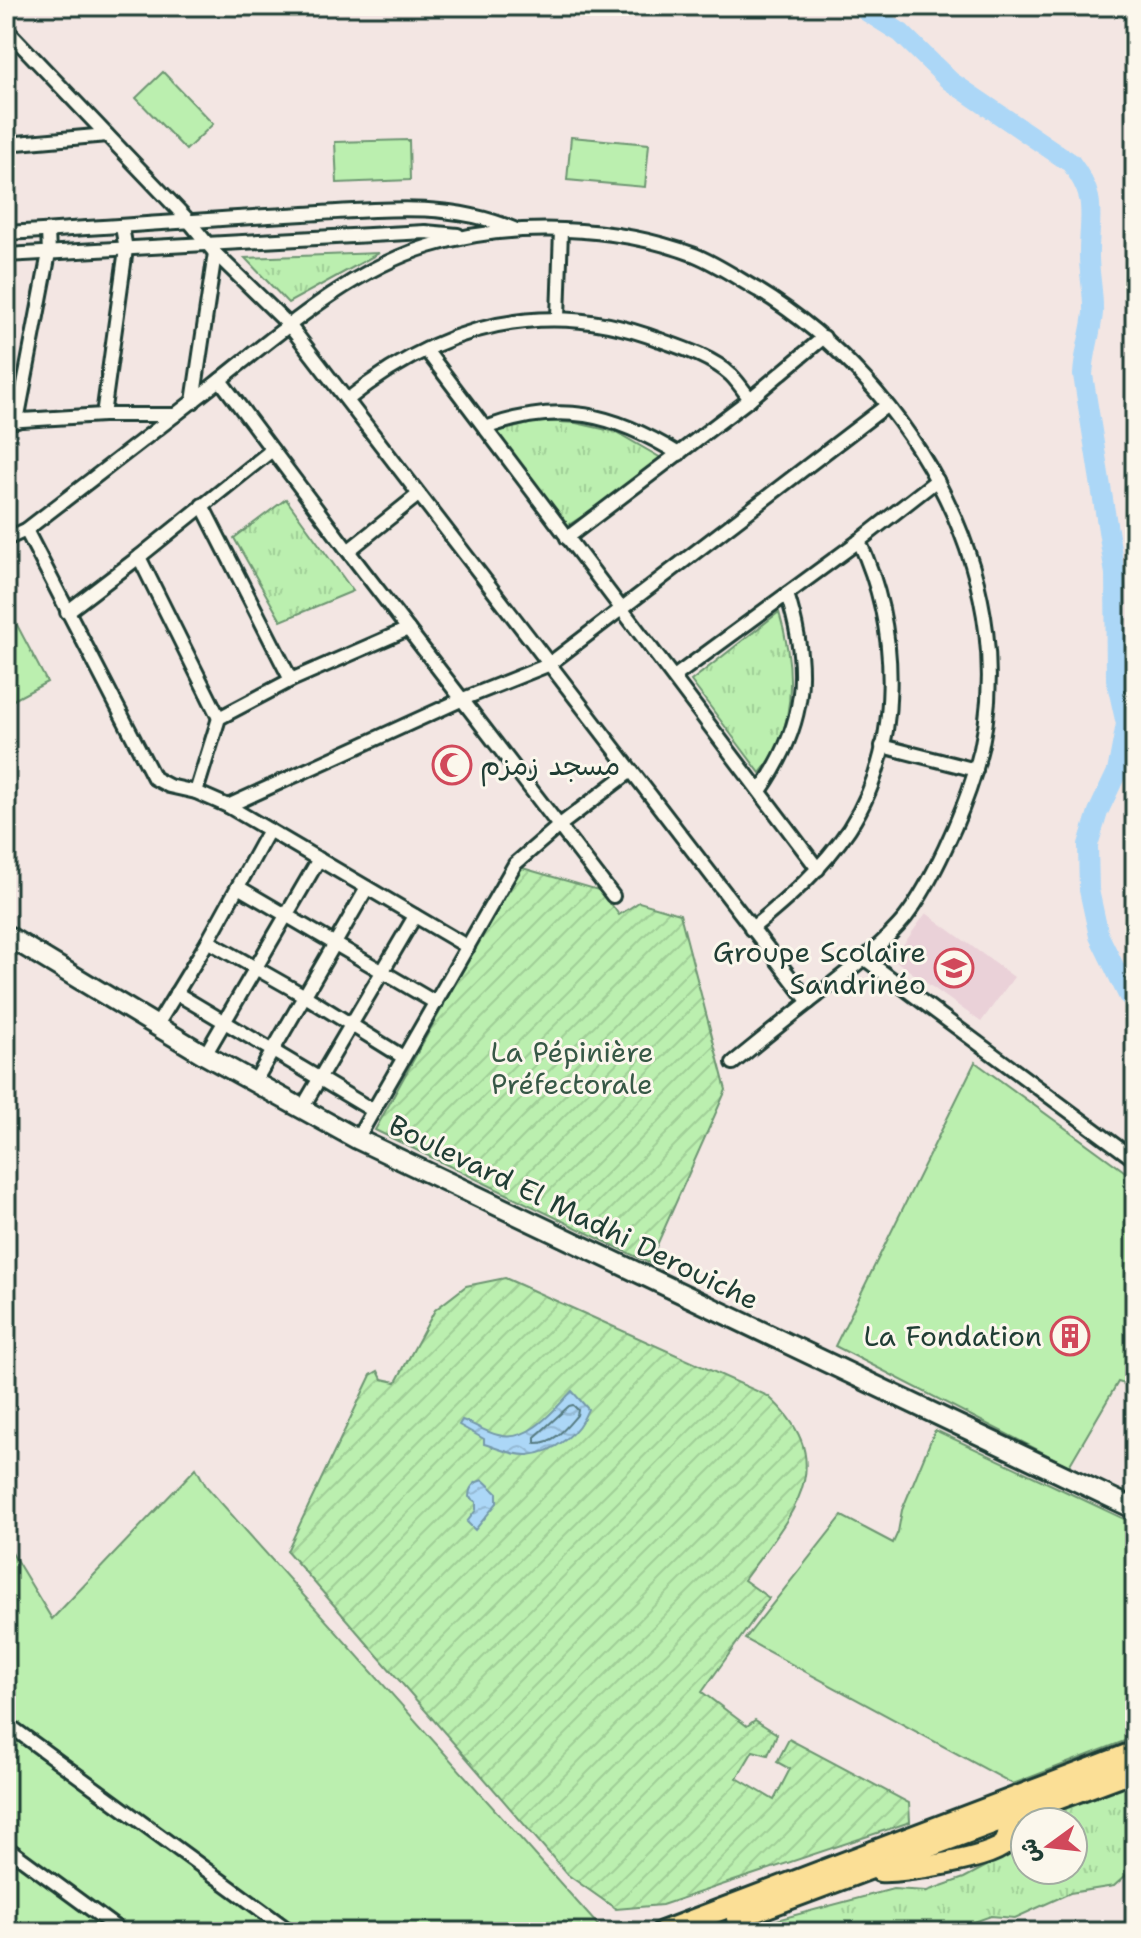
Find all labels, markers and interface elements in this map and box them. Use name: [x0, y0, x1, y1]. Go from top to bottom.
mosque icon: مسجد زمزم: [431, 744, 473, 786]
place label: مسجد زمزم: [480, 746, 620, 787]
place label: Groupe Scolaire Sandrinéo: [713, 933, 926, 1003]
school or university icon: Groupe Scolaire Sandrinéo: [933, 947, 975, 989]
park label: La Pépinière Préfectorale: [491, 1033, 654, 1103]
street label: Boulevard El Madhi Derouiche: [382, 1106, 766, 1318]
building icon: La Fondation: [1049, 1315, 1091, 1357]
place label: La Fondation: [863, 1317, 1042, 1355]
north arrow: [1009, 1806, 1089, 1886]
text: ش: [1013, 1836, 1047, 1866]

